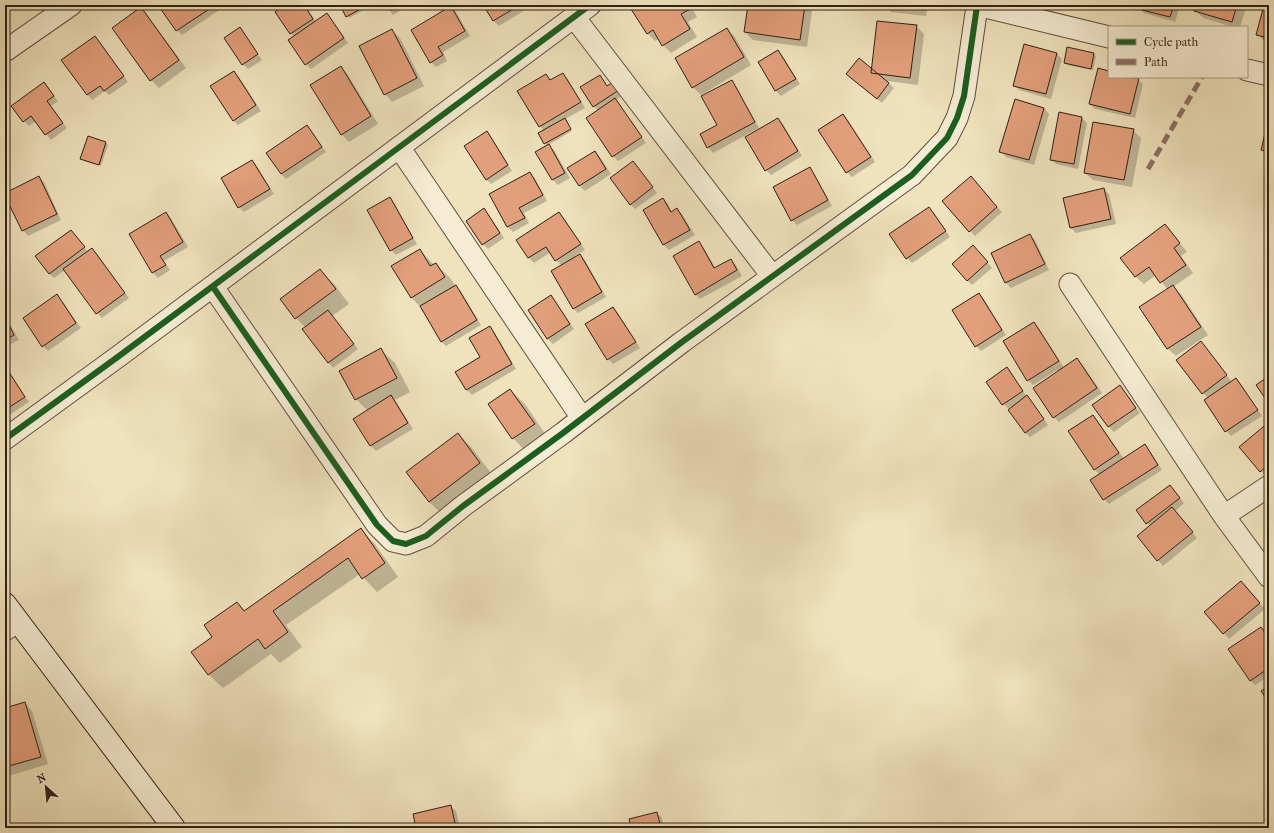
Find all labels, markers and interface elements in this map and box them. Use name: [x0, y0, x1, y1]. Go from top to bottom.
legend: [1108, 26, 1248, 78]
text: Cycle path: [1144, 35, 1199, 49]
text: Path: [1144, 55, 1168, 69]
north arrow: [26, 767, 66, 807]
text: N: [35, 771, 49, 786]

